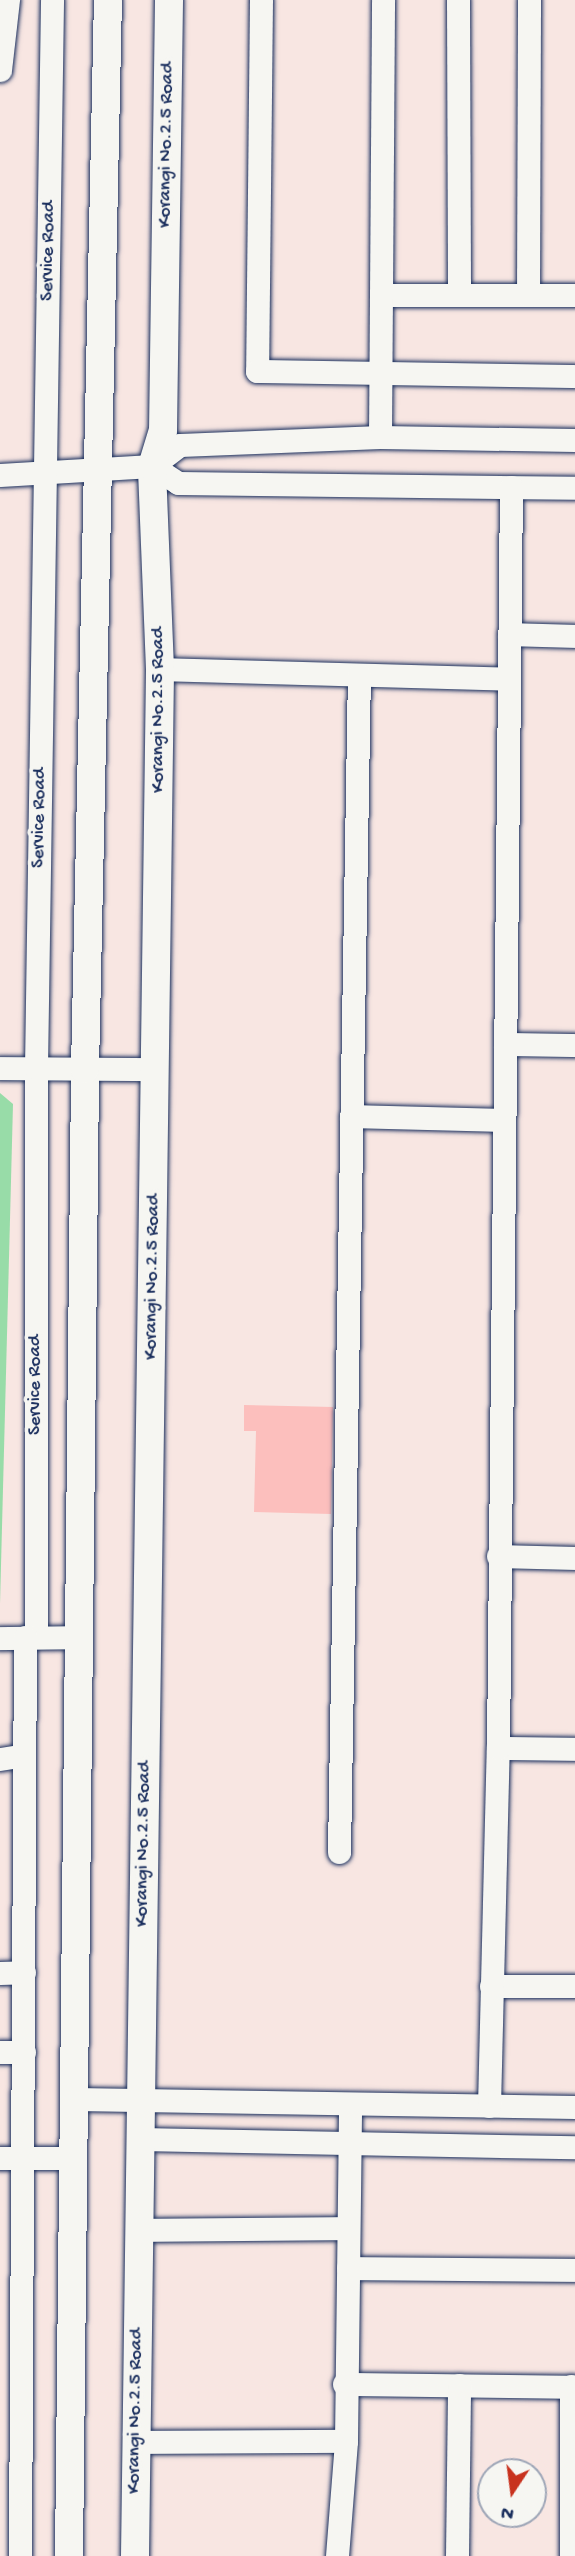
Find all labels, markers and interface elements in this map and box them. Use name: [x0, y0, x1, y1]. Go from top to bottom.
street label: Korangi No.2.5 Road: [154, 62, 180, 228]
street label: Service Road: [37, 201, 61, 301]
street label: Korangi No.2.5 Road: [148, 627, 170, 793]
street label: Service Road: [28, 768, 52, 868]
street label: Korangi No.2.5 Road: [140, 1194, 166, 1360]
street label: Service Road: [25, 1335, 47, 1435]
street label: Korangi No.2.5 Road: [131, 1761, 157, 1927]
street label: Korangi No.2.5 Road: [123, 2328, 149, 2494]
north arrow: [477, 2458, 547, 2528]
text: N: [499, 2499, 516, 2525]

